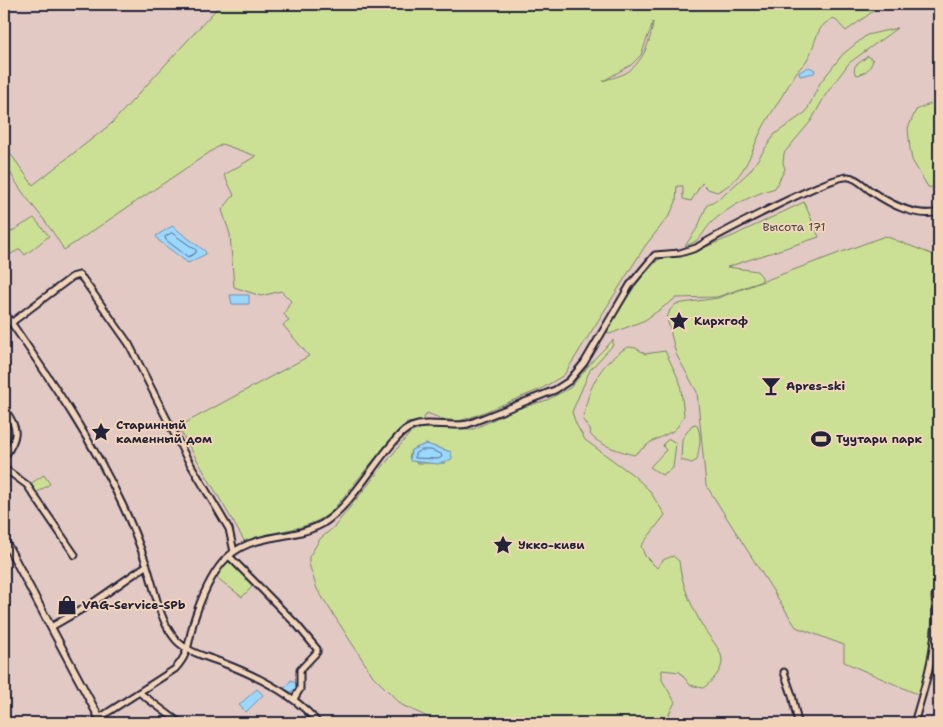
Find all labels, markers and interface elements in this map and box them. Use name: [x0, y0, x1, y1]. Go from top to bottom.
park label: Высота 171: [763, 219, 825, 235]
place icon: Кирхгоф: [668, 310, 690, 332]
place label: Кирхгоф: [694, 313, 748, 329]
bar icon: Apres-ski: [760, 375, 782, 397]
place label: Apres-ski: [786, 378, 845, 394]
place label: Старинный каменный дом: [116, 417, 212, 447]
place icon: Старинный каменный дом: [90, 421, 112, 443]
sports icon: Туутари парк: [810, 428, 832, 450]
place label: Туутари парк: [836, 431, 922, 447]
place icon: Укко-киви: [492, 534, 514, 556]
place label: Укко-киви: [518, 537, 585, 553]
shop icon: VAG-Service-SPb: [56, 594, 78, 616]
place label: VAG-Service-SPb: [82, 597, 186, 613]

